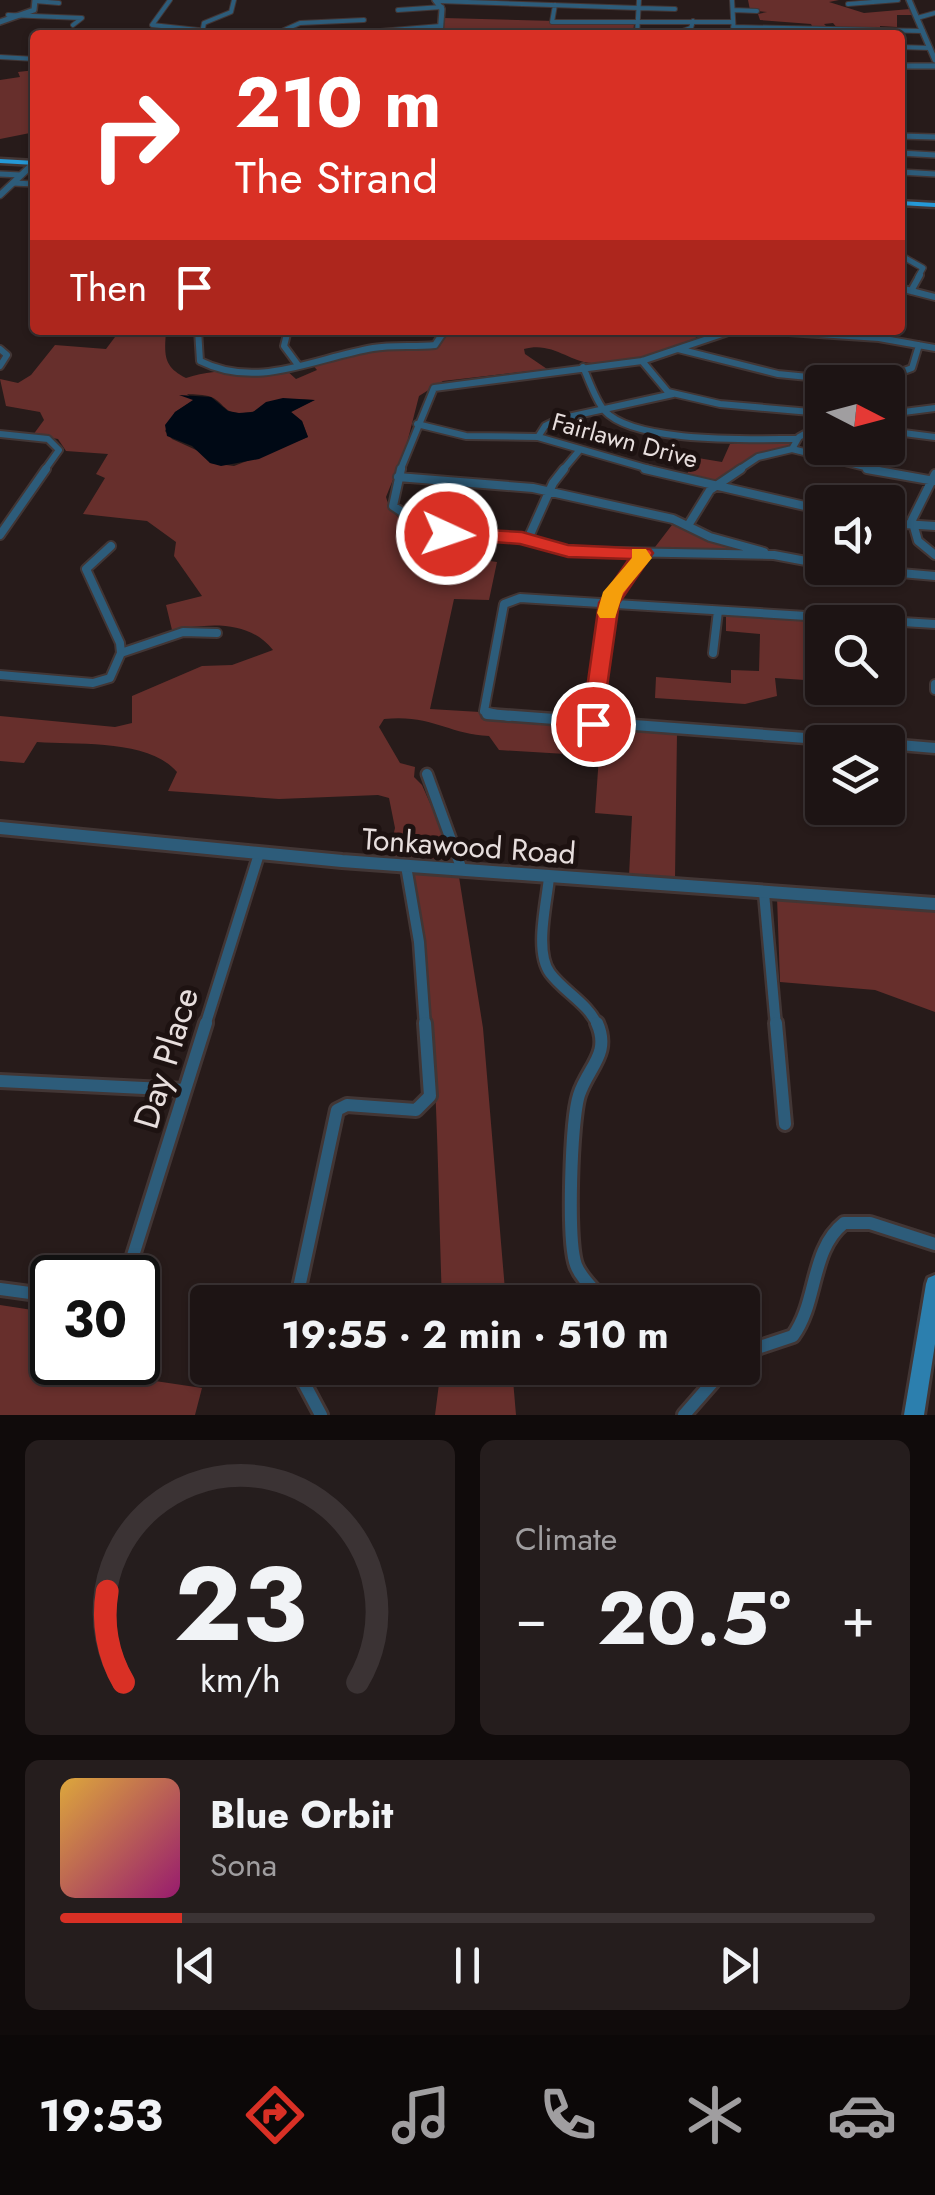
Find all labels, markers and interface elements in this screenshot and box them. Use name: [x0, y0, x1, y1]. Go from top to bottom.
text: 210 m: [235, 52, 441, 153]
icon: right: [70, 70, 200, 200]
text: The Strand: [235, 145, 438, 210]
text: Then: [70, 260, 147, 315]
icon: arrive: [167, 260, 222, 315]
north arrow: [805, 365, 905, 465]
map controls: [805, 365, 905, 825]
street label: Fairlawn Drive: [548, 403, 702, 477]
position arrow: [395, 482, 499, 586]
button: sound: [805, 485, 905, 585]
button: search: [805, 605, 905, 705]
pin: [551, 682, 636, 767]
icon: arrive: [566, 697, 621, 752]
button: layers: [805, 725, 905, 825]
street label: Tonkawood Road: [361, 817, 577, 875]
street label: Day Place: [121, 981, 211, 1135]
speed limit sign: 30: [30, 1255, 160, 1385]
text: 19:55 · 2 min · 510 m: [281, 1307, 669, 1362]
text: Climate: [515, 1516, 617, 1562]
text: 23: [174, 1529, 306, 1679]
text: 20.5°: [597, 1564, 791, 1672]
text: −: [515, 1578, 547, 1658]
text: +: [841, 1578, 875, 1658]
text: km/h: [200, 1654, 280, 1705]
text: Blue Orbit: [210, 1787, 393, 1842]
text: Sona: [210, 1842, 277, 1888]
icon: previous: [168, 1938, 223, 1993]
icon: pause: [440, 1938, 495, 1993]
icon: next: [712, 1938, 767, 1993]
icon: directions: [240, 2080, 310, 2150]
icon: music: [386, 2080, 456, 2150]
icon: phone: [533, 2080, 603, 2150]
icon: climate: [680, 2080, 750, 2150]
icon: car: [827, 2080, 897, 2150]
text: 19:53: [38, 2083, 163, 2148]

